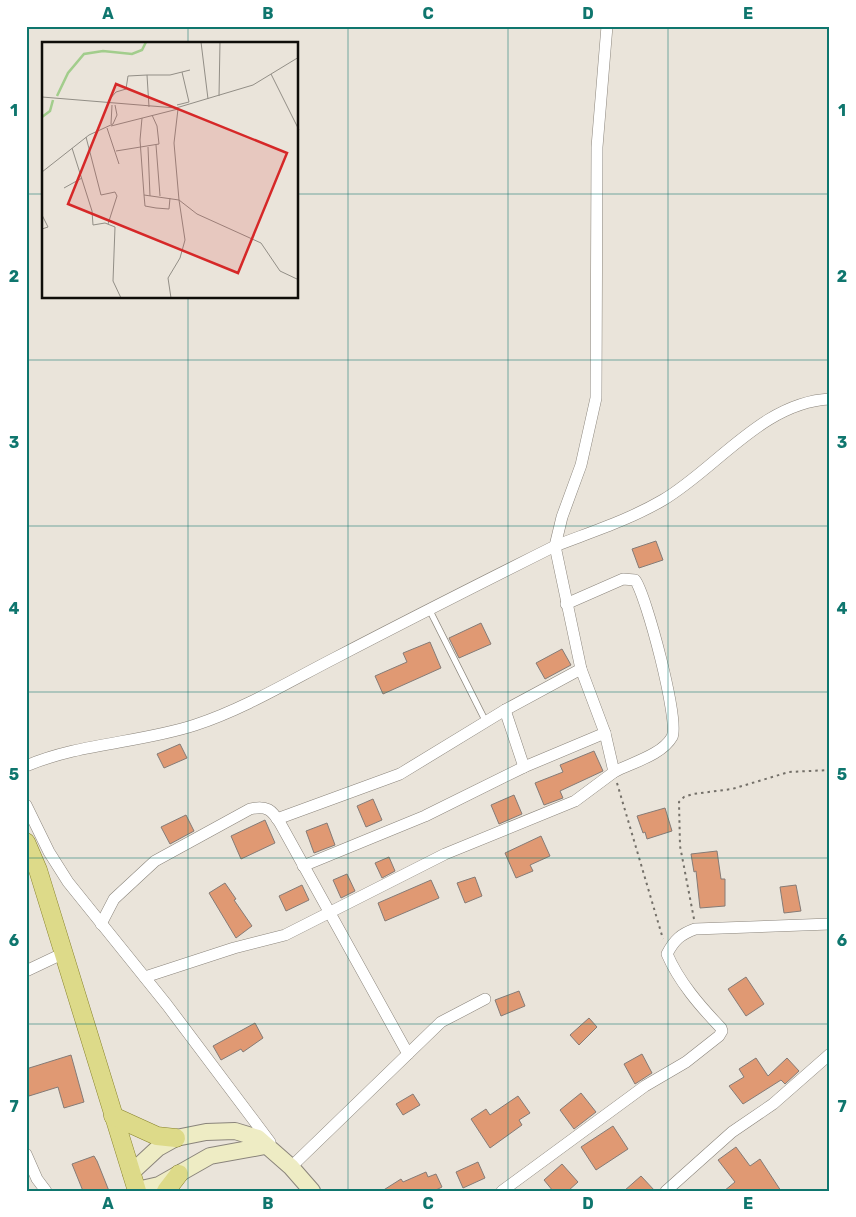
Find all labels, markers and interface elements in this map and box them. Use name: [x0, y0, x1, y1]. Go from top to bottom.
text: A: [102, 4, 114, 23]
text: B: [262, 4, 274, 23]
text: C: [422, 4, 434, 23]
text: D: [582, 4, 594, 23]
text: E: [743, 4, 753, 23]
inset map: [42, 42, 299, 299]
text: 1: [10, 101, 18, 120]
text: 1: [838, 101, 846, 120]
text: 2: [9, 267, 19, 286]
text: 2: [837, 267, 847, 286]
text: 3: [9, 433, 19, 452]
text: 3: [837, 433, 847, 452]
text: 4: [9, 599, 20, 618]
text: 4: [837, 599, 848, 618]
text: 5: [9, 765, 19, 784]
text: 5: [837, 765, 847, 784]
text: 6: [9, 931, 19, 950]
text: 6: [837, 931, 847, 950]
text: 7: [9, 1097, 19, 1116]
text: 7: [837, 1097, 847, 1116]
text: A: [102, 1194, 114, 1213]
text: B: [262, 1194, 274, 1213]
text: C: [422, 1194, 434, 1213]
text: D: [582, 1194, 594, 1213]
text: E: [743, 1194, 753, 1213]

